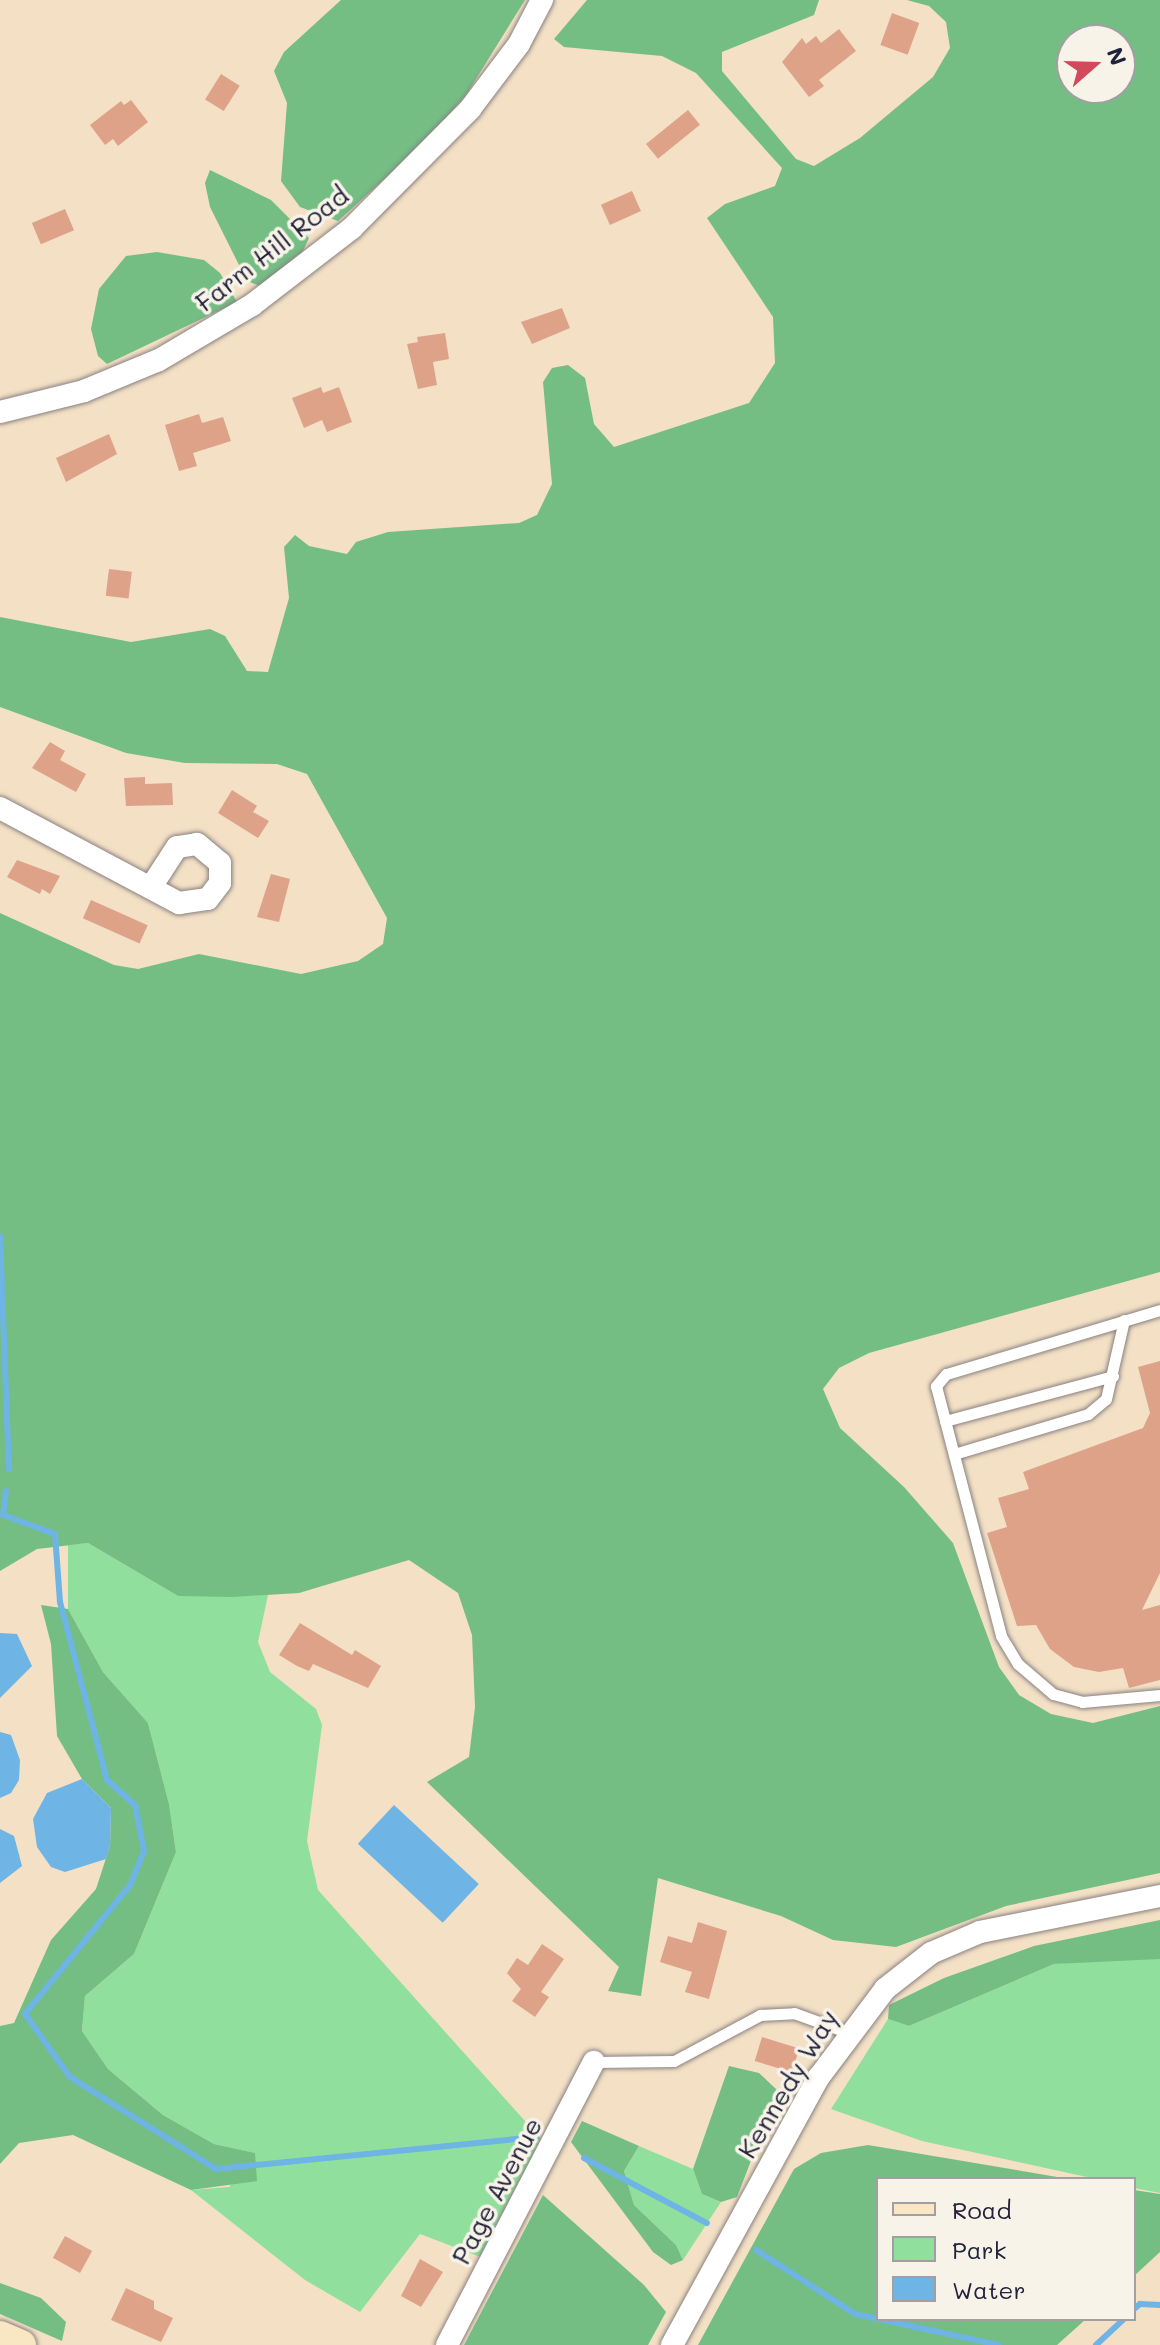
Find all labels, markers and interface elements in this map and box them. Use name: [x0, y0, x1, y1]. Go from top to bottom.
north arrow: [1056, 24, 1136, 104]
text: N: [1101, 43, 1134, 69]
street label: Farm Hill Road: [189, 180, 355, 318]
street label: Kennedy Way: [731, 2004, 845, 2164]
street label: Page Avenue: [445, 2112, 549, 2270]
legend: [876, 2177, 1136, 2321]
text: Road: [952, 2194, 1012, 2225]
text: Park: [952, 2234, 1006, 2265]
text: Water: [952, 2274, 1026, 2305]

